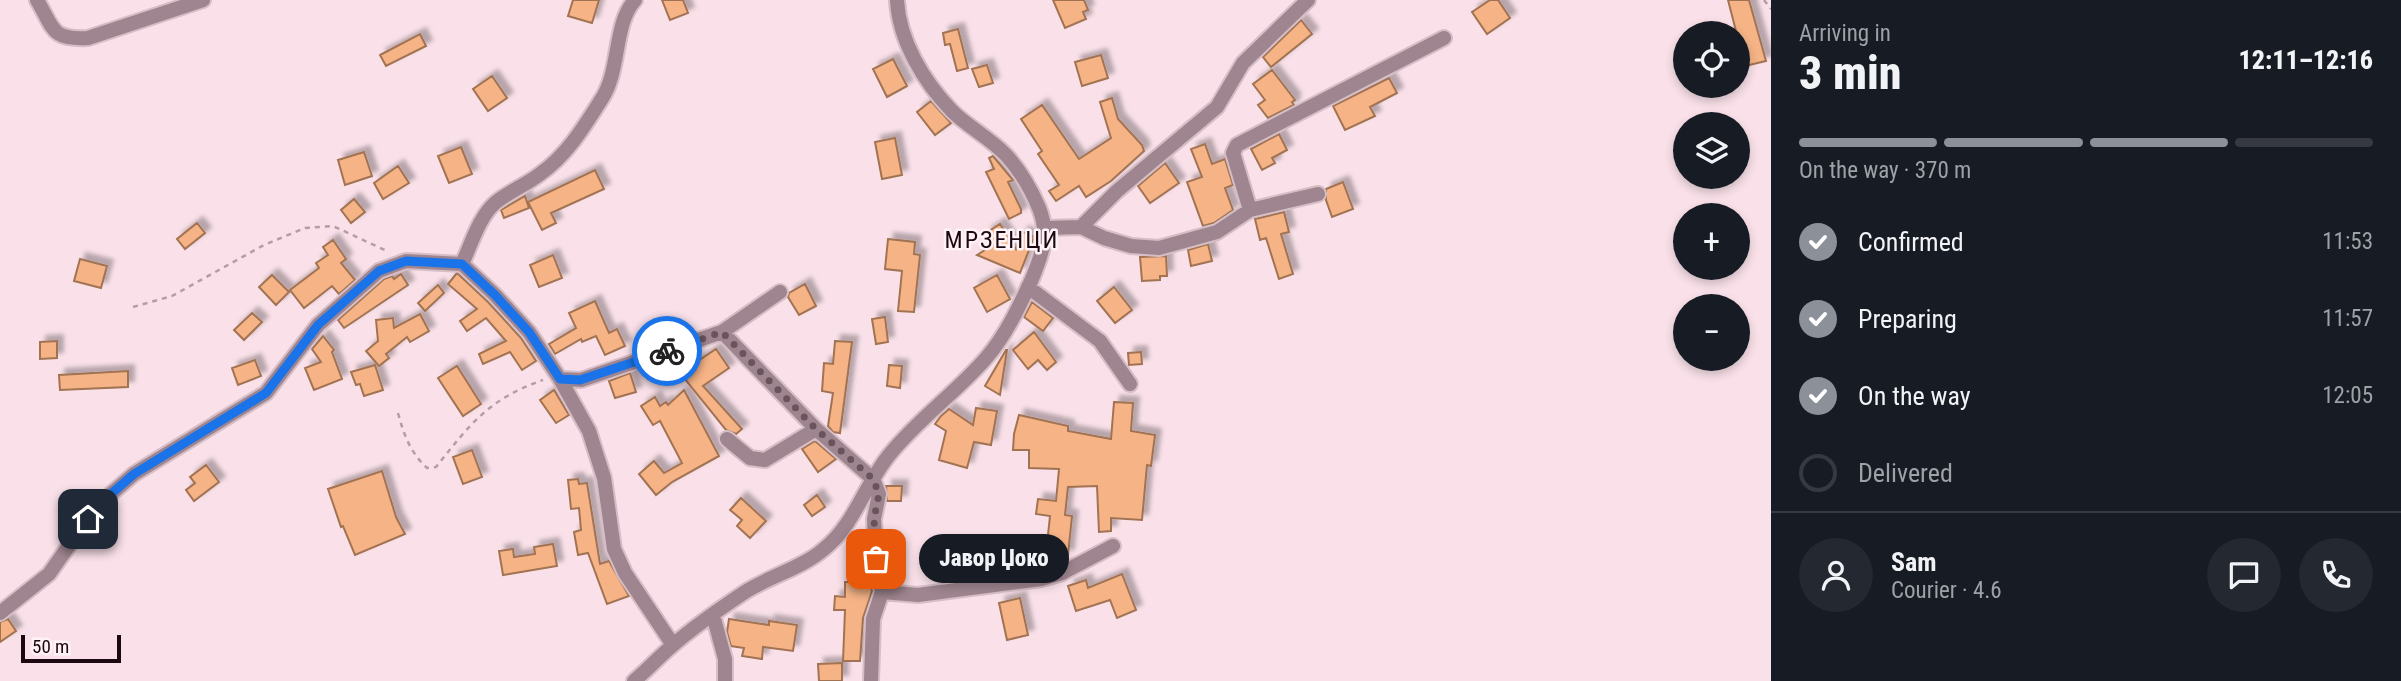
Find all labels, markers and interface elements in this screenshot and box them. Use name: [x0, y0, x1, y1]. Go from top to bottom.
text: Arriving in: [1799, 20, 1891, 47]
map controls: [1673, 21, 1750, 371]
button: locate: [1673, 21, 1750, 98]
text: 12:11–12:16: [2239, 45, 2373, 75]
text: 3 min: [1799, 46, 1902, 100]
button: layers: [1673, 112, 1750, 189]
text: On the way · 370 m: [1799, 157, 1971, 184]
button: +: [1673, 203, 1750, 280]
icon: check: [1799, 223, 1837, 261]
district label: МРЗЕНЦИ: [945, 226, 1059, 254]
text: Confirmed: [1858, 227, 1964, 257]
text: 11:53: [2322, 228, 2373, 255]
button: −: [1673, 294, 1750, 371]
icon: check: [1799, 300, 1837, 338]
text: Preparing: [1858, 304, 1957, 334]
text: 11:57: [2322, 305, 2373, 332]
courier: [632, 316, 702, 386]
icon: bike: [648, 332, 686, 370]
icon: check: [1799, 377, 1837, 415]
text: On the way: [1858, 381, 1971, 411]
text: 12:05: [2322, 382, 2373, 409]
text: Delivered: [1858, 458, 1953, 488]
pin: [58, 489, 118, 549]
icon: home: [69, 500, 107, 538]
pin: [846, 529, 906, 589]
callout: Јавор Џоко: [918, 534, 1068, 584]
button: person: [1799, 538, 1873, 612]
button: chat: [2207, 538, 2281, 612]
button: phone: [2299, 538, 2373, 612]
icon: bag: [857, 540, 895, 578]
text: Јавор Џоко: [939, 545, 1049, 572]
text: Sam: [1891, 547, 1937, 577]
text: Courier · 4.6: [1891, 577, 2002, 604]
scale bar: [21, 632, 121, 664]
text: 50 m: [32, 635, 69, 658]

